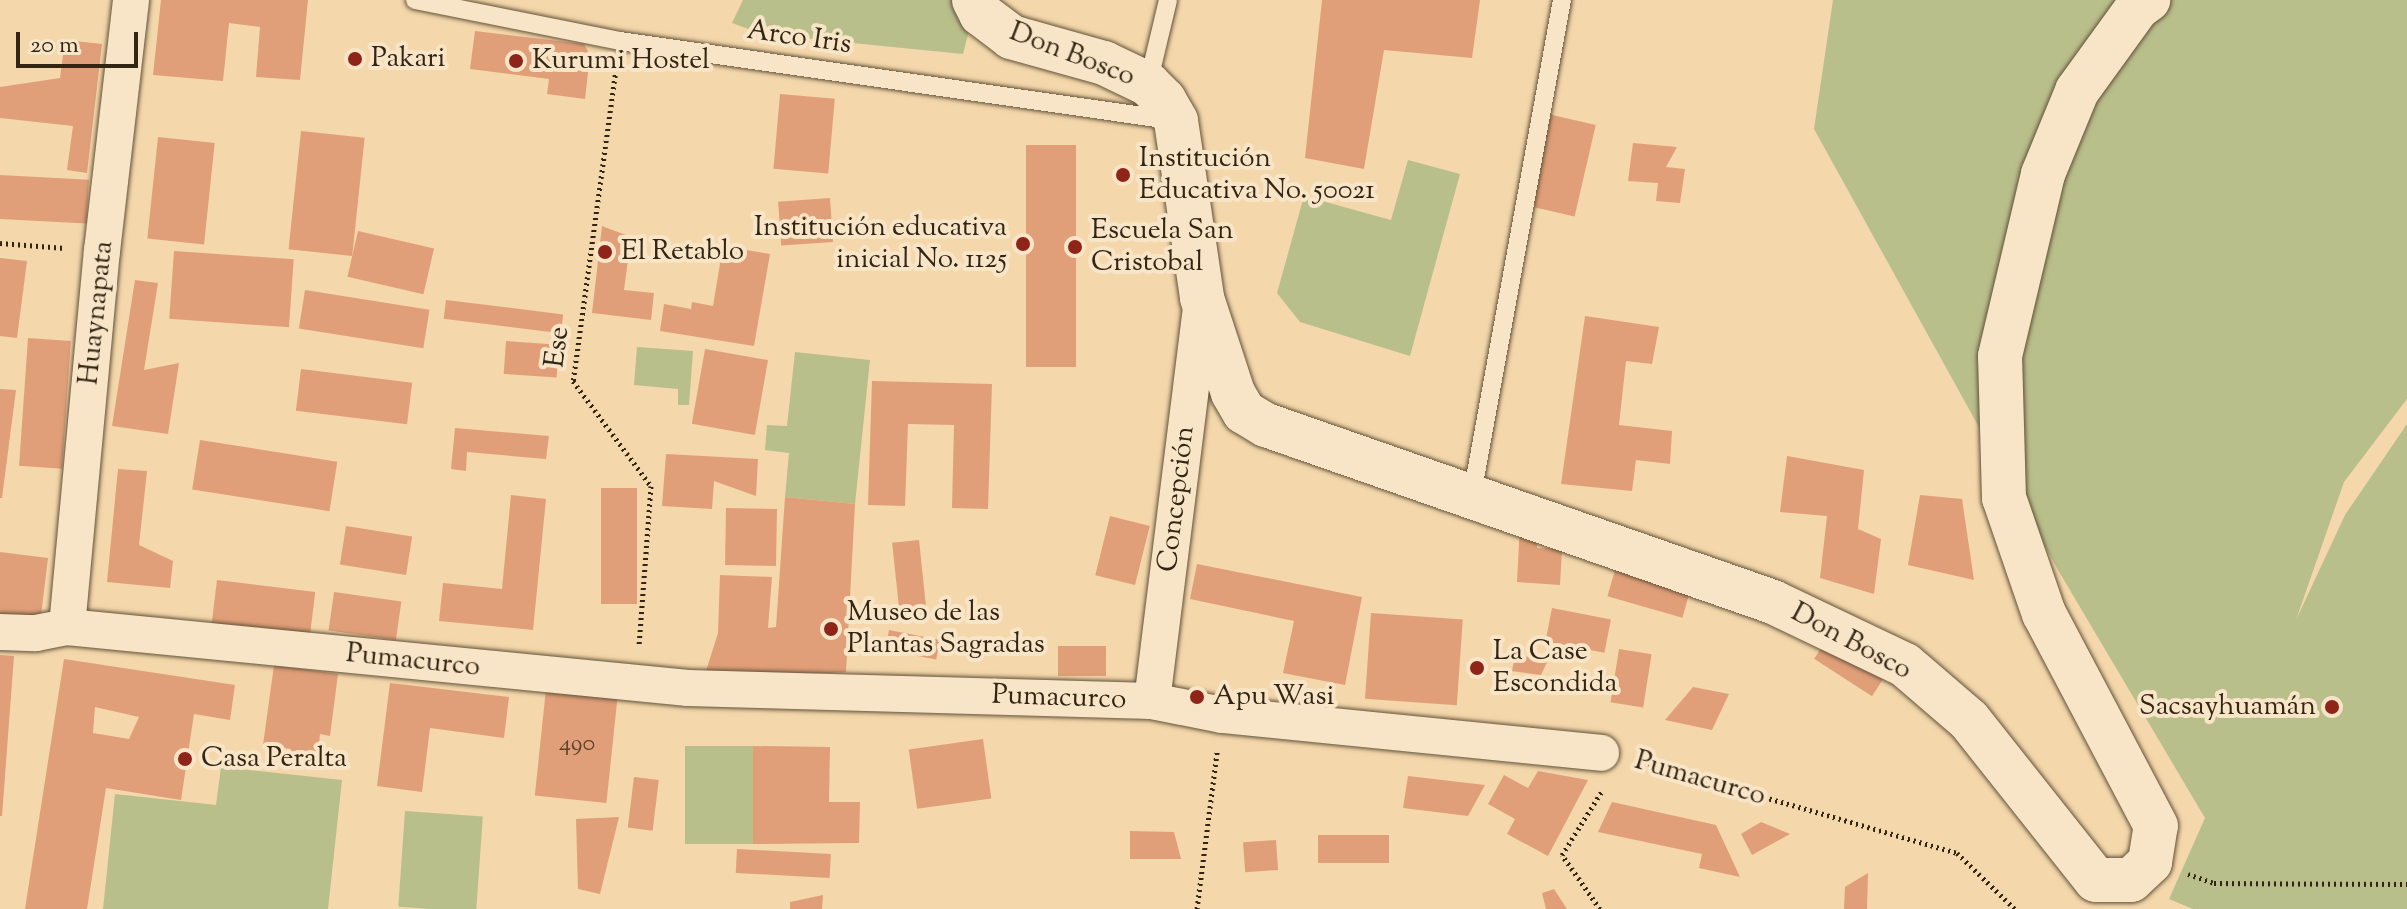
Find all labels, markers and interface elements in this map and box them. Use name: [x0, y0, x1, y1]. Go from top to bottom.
street label: Arco Iris: [745, 14, 853, 62]
scale bar: [20, 16, 142, 66]
street label: Don Bosco: [1004, 16, 1140, 94]
text: 20 m: [30, 29, 79, 63]
place label: Pakari: [371, 42, 446, 76]
place label: Kurumi Hostel: [532, 44, 710, 78]
marker: Pakari: [346, 50, 364, 68]
marker: Kurumi Hostel: [507, 52, 525, 70]
place label: Institución Educativa No. 50021: [1139, 142, 1375, 208]
marker: Institución Educativa No. 50021: [1114, 166, 1132, 184]
place label: Institución educativa inicial No. 1125: [754, 211, 1007, 277]
place label: Escuela San Cristobal: [1091, 214, 1233, 280]
place label: El Retablo: [621, 235, 744, 269]
marker: Institución educativa inicial No. 1125: [1014, 235, 1032, 253]
marker: Escuela San Cristobal: [1066, 238, 1084, 256]
street label: Huaynapata: [73, 239, 121, 387]
marker: El Retablo: [596, 243, 614, 261]
street label: Ese: [539, 325, 577, 369]
street label: Concepción: [1151, 424, 1203, 574]
place label: Museo de las Plantas Sagradas: [847, 596, 1045, 662]
street label: Don Bosco: [1785, 596, 1917, 688]
marker: Museo de las Plantas Sagradas: [822, 620, 840, 638]
place label: La Case Escondida: [1493, 635, 1618, 701]
street label: Pumacurco: [344, 637, 482, 685]
marker: La Case Escondida: [1468, 659, 1486, 677]
street label: Pumacurco: [991, 679, 1127, 717]
place label: Apu Wasi: [1213, 680, 1334, 714]
marker: Apu Wasi: [1188, 688, 1206, 706]
place label: Sacsayhuamán: [2139, 690, 2316, 724]
marker: Sacsayhuamán: [2323, 698, 2341, 716]
house number: 490: [559, 731, 595, 759]
place label: Casa Peralta: [201, 742, 347, 776]
street label: Pumacurco: [1631, 744, 1769, 814]
marker: Casa Peralta: [176, 750, 194, 768]

